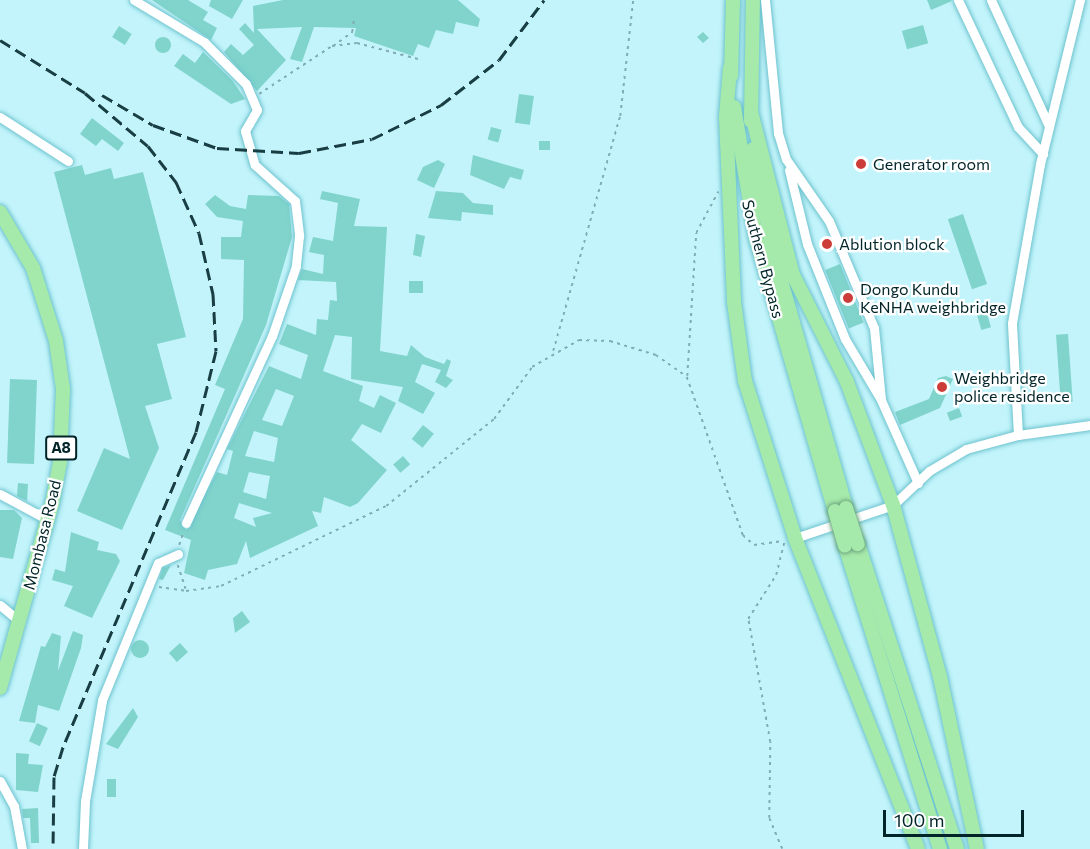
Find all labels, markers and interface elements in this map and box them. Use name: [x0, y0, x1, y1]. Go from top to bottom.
place label: Generator room: [873, 154, 990, 174]
marker: Generator room: [854, 157, 868, 171]
street label: Southern Bypass: [738, 198, 788, 320]
place label: Ablution block: [839, 234, 945, 254]
marker: Ablution block: [820, 237, 834, 251]
place label: Dongo Kundu KeNHA weighbridge: [860, 279, 1006, 317]
marker: Dongo Kundu KeNHA weighbridge: [841, 291, 855, 305]
place label: Weighbridge police residence: [954, 368, 1070, 406]
marker: Weighbridge police residence: [935, 380, 949, 394]
road number: A8: [44, 436, 78, 460]
street label: Mombasa Road: [19, 478, 65, 592]
scale bar: [886, 798, 1027, 836]
text: 100 m: [894, 809, 944, 831]

